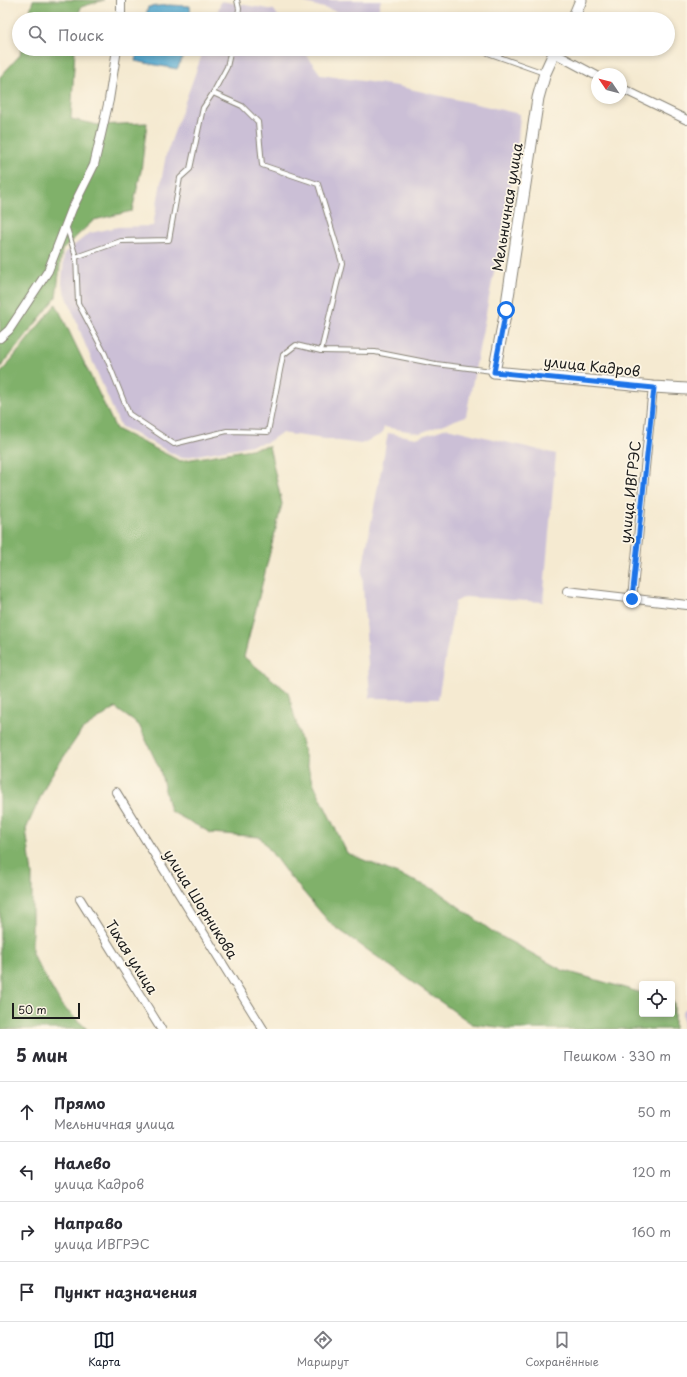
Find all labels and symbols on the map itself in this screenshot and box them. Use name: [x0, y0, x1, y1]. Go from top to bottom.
north arrow: [591, 68, 627, 104]
street label: Мельничная улица: [486, 141, 528, 273]
route start: [497, 301, 515, 319]
street label: улица Кадров: [543, 350, 641, 382]
street label: улица ИВГРЭС: [614, 440, 646, 544]
route end: [623, 590, 641, 608]
street label: улица Шорникова: [159, 845, 243, 963]
street label: Тихая улица: [101, 916, 163, 998]
scale bar: [12, 1001, 80, 1020]

